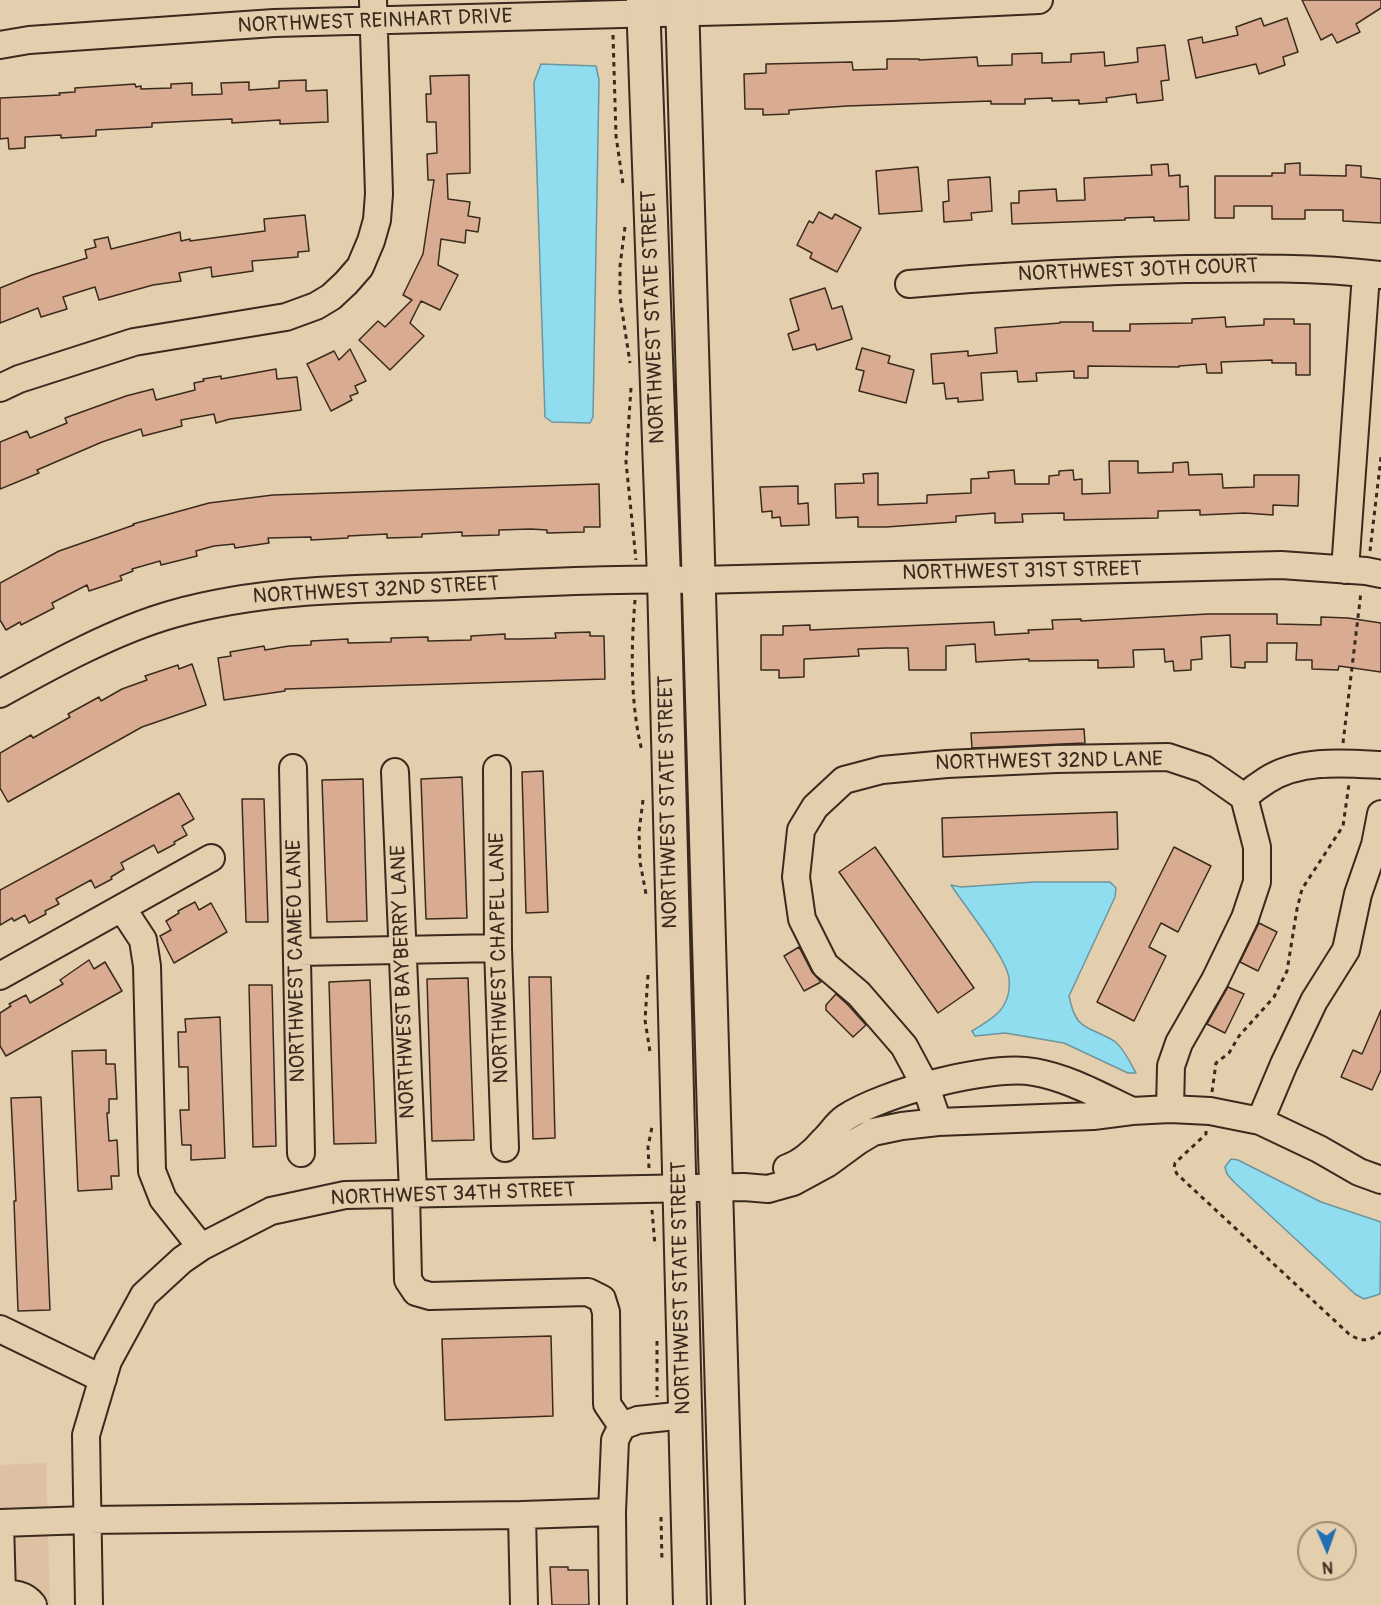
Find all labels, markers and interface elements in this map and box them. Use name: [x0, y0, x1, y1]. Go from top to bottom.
street label: NORTHWEST REINHART DRIVE: [237, 5, 513, 39]
street label: NORTHWEST STATE STREET: [637, 190, 671, 444]
street label: NORTHWEST 30TH COURT: [1017, 254, 1259, 288]
street label: NORTHWEST 31ST STREET: [902, 557, 1142, 587]
street label: NORTHWEST 32ND STREET: [252, 572, 500, 610]
street label: NORTHWEST STATE STREET: [654, 675, 684, 929]
street label: NORTHWEST 32ND LANE: [935, 747, 1163, 777]
street label: NORTHWEST CHAPEL LANE: [485, 832, 515, 1084]
street label: NORTHWEST CAMEO LANE: [282, 839, 312, 1083]
street label: NORTHWEST BAYBERRY LANE: [387, 845, 421, 1119]
street label: NORTHWEST STATE STREET: [667, 1161, 697, 1415]
street label: NORTHWEST 34TH STREET: [330, 1178, 576, 1212]
north arrow: [1297, 1521, 1357, 1581]
text: N: [1322, 1557, 1333, 1577]

